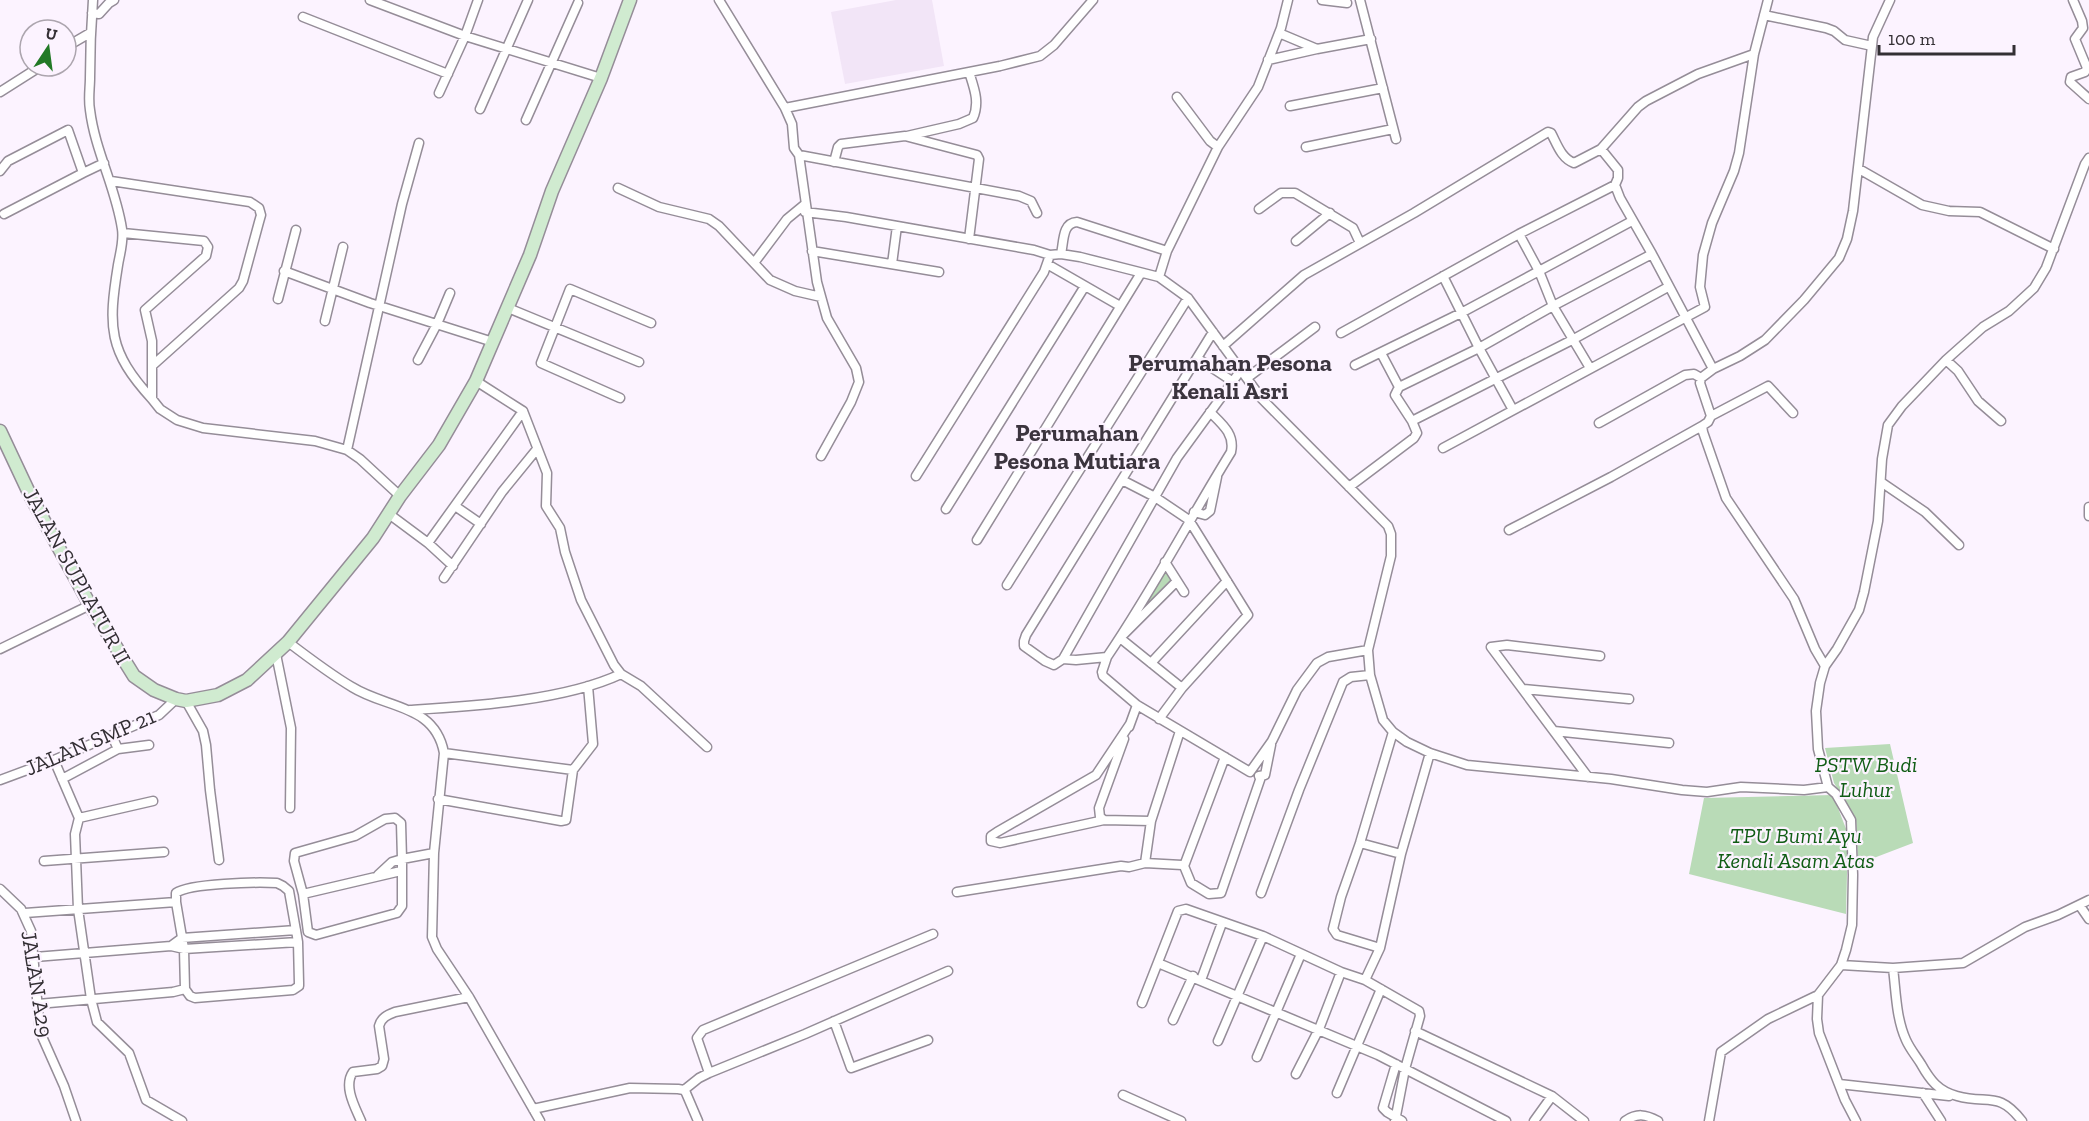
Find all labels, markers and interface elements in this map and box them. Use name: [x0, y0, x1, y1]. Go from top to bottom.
north arrow: [18, 18, 78, 78]
scale bar: [1879, 18, 2014, 56]
text: U: [44, 23, 59, 45]
text: 100 m: [1888, 28, 1936, 50]
district label: Perumahan Pesona Kenali Asri: [1128, 348, 1332, 405]
district label: Perumahan Pesona Mutiara: [994, 418, 1160, 475]
street label: JALAN SUPLATUR II: [17, 483, 137, 669]
street label: JALAN SMP 21: [21, 702, 160, 782]
park label: PSTW Budi Luhur: [1815, 751, 1917, 803]
park label: TPU Bumi Ayu Kenali Asam Atas: [1717, 822, 1875, 874]
street label: JALAN A29: [15, 929, 59, 1039]

